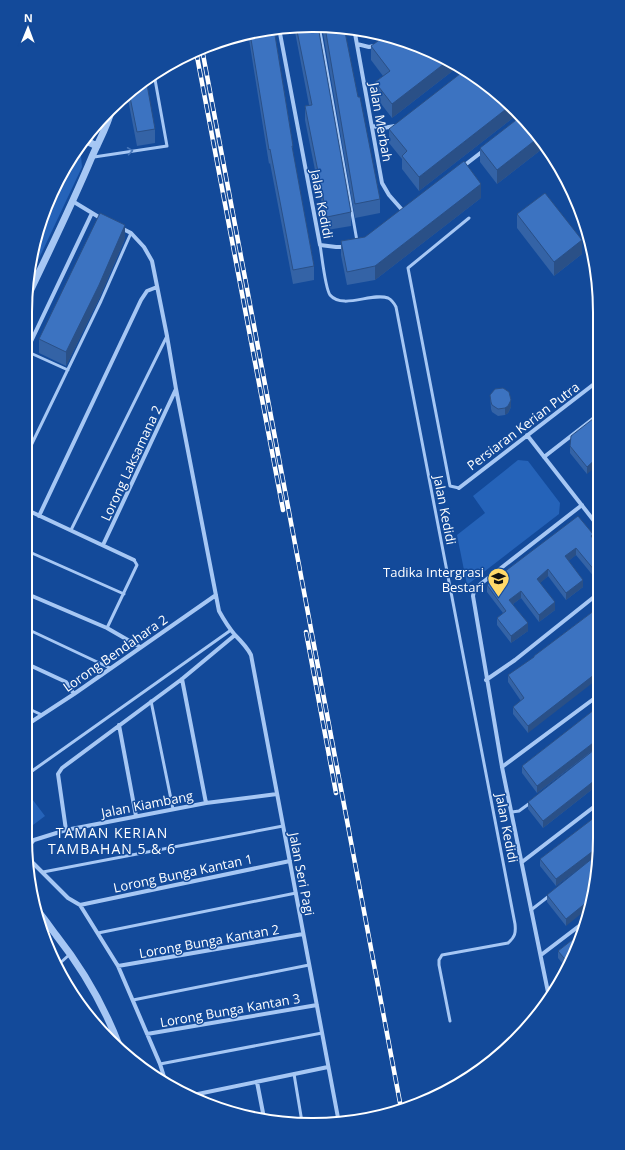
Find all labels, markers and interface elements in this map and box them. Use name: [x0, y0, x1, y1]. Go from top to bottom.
north arrow: [8, 8, 48, 48]
text: N: [24, 10, 33, 25]
street label: Jalan Merbah: [365, 79, 397, 163]
one-way arrow: [127, 147, 134, 156]
street label: Jalan Kedidi: [306, 166, 338, 240]
street label: Persiaran Kerian Putra: [463, 378, 583, 474]
street label: Lorong Laksamana 2: [96, 402, 166, 524]
street label: Jalan Kedidi: [429, 472, 461, 546]
place label: Tadika Intergrasi Bestari: [383, 563, 484, 596]
school or university icon: Tadika Intergrasi Bestari: [486, 566, 512, 599]
street label: Lorong Bendahara 2: [59, 610, 171, 696]
street label: Jalan Kiambang: [98, 786, 195, 822]
street label: Jalan Kedidi: [491, 790, 523, 864]
district label: TAMAN KERIAN TAMBAHAN 5 & 6: [48, 823, 176, 858]
street label: Jalan Seri Pagi: [285, 829, 319, 917]
street label: Lorong Bunga Kantan 1: [112, 849, 254, 897]
street label: Lorong Bunga Kantan 2: [138, 920, 280, 962]
street label: Lorong Bunga Kantan 3: [159, 989, 301, 1031]

